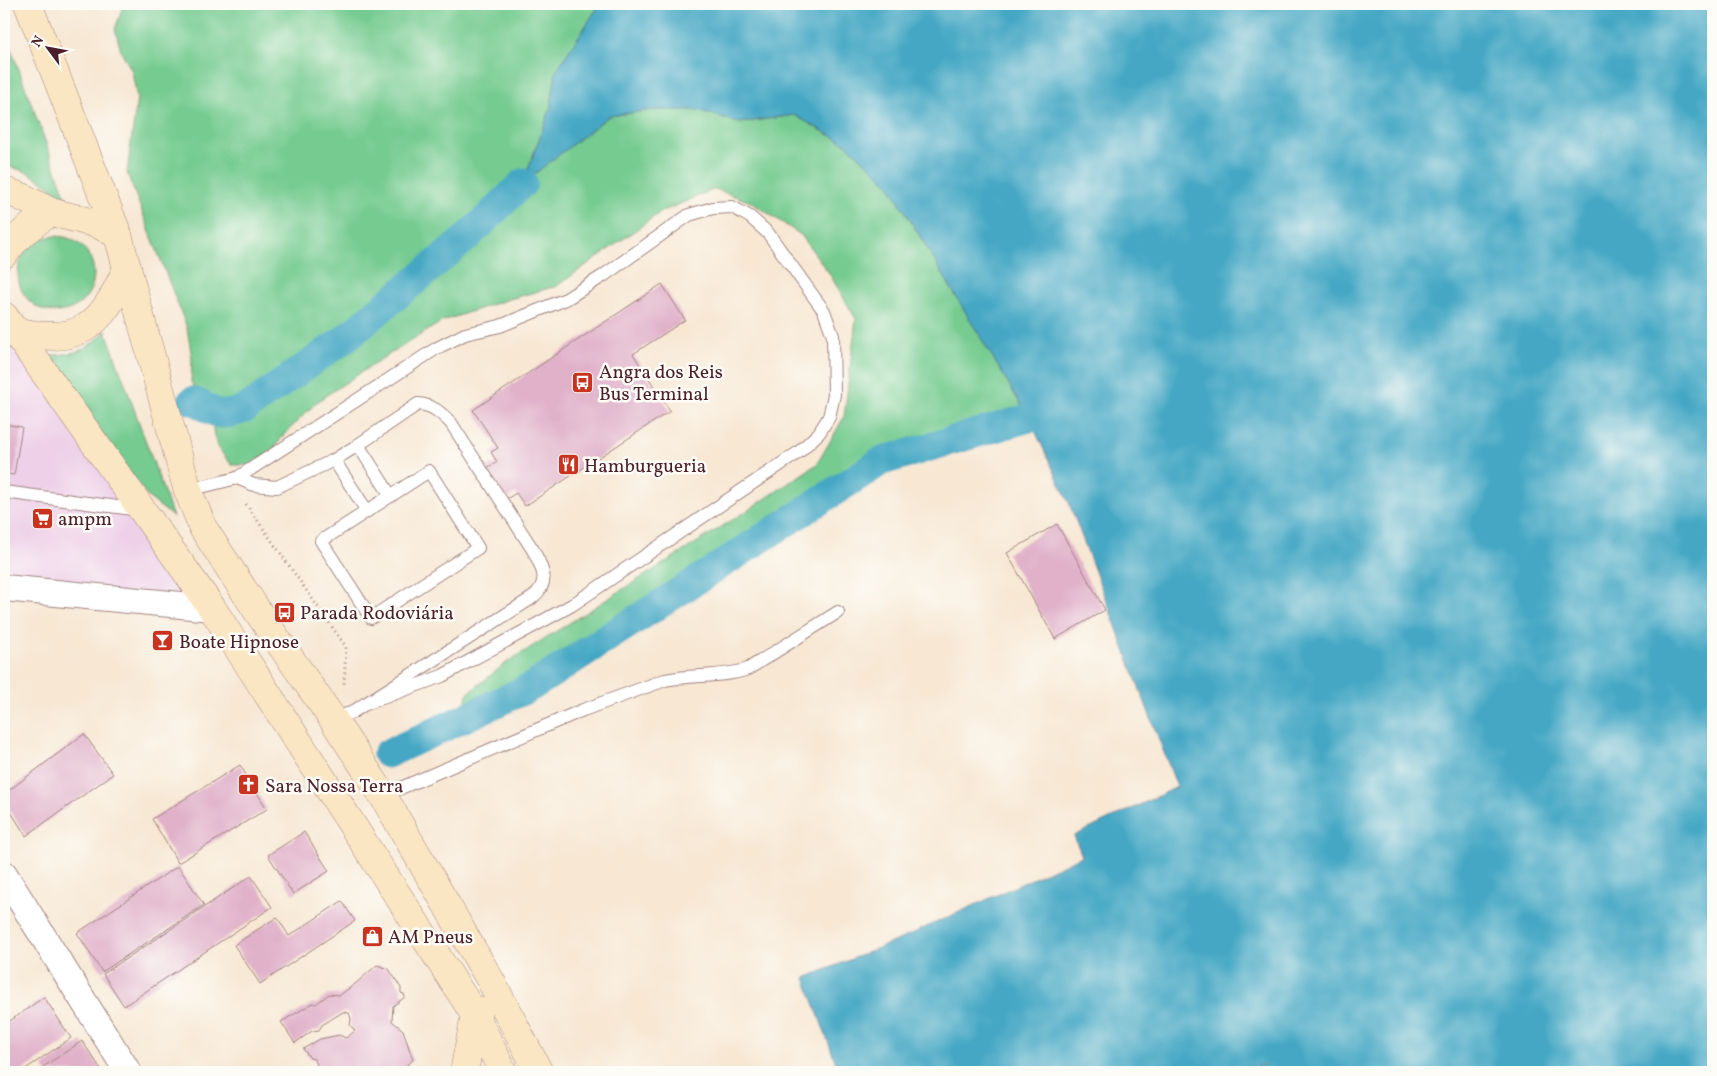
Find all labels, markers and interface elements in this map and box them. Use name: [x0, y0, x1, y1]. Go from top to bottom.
north arrow: [22, 22, 72, 72]
text: N: [27, 33, 49, 51]
place label: Angra dos Reis Bus Terminal: [599, 360, 723, 408]
bus stop icon: Angra dos Reis Bus Terminal: [571, 370, 595, 394]
restaurant icon: Hamburgueria: [556, 453, 580, 477]
place label: Hamburgueria: [584, 454, 706, 480]
supermarket icon: ampm: [30, 506, 54, 530]
place label: ampm: [58, 507, 112, 533]
bus stop icon: Parada Rodoviária: [272, 600, 296, 624]
place label: Parada Rodoviária: [300, 601, 454, 627]
bar icon: Boate Hipnose: [151, 629, 175, 653]
place label: Boate Hipnose: [179, 630, 299, 656]
church icon: Sara Nossa Terra: [237, 773, 261, 797]
place label: Sara Nossa Terra: [265, 774, 404, 800]
shop icon: AM Pneus: [360, 924, 384, 948]
place label: AM Pneus: [388, 925, 473, 951]

